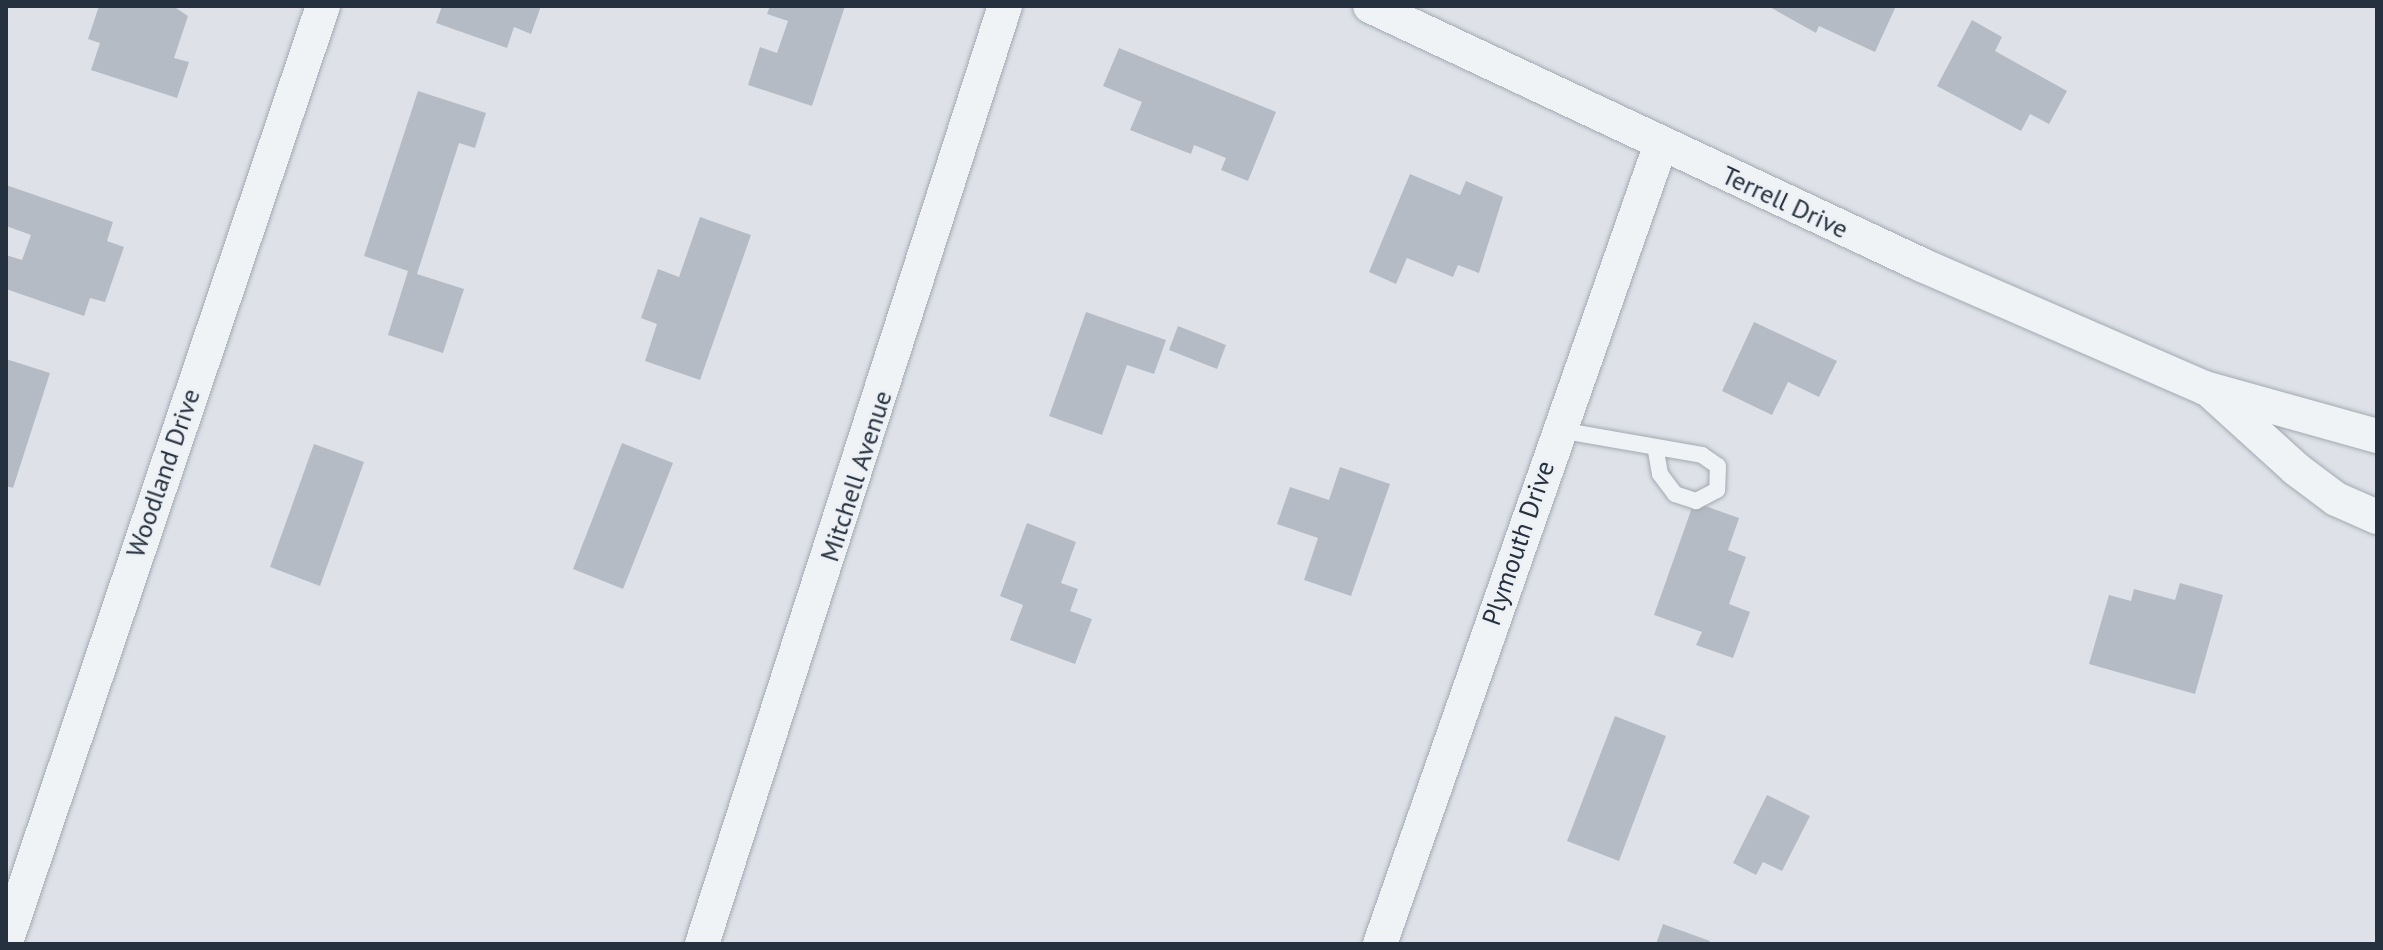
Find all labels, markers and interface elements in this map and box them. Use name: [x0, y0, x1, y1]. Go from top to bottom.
street label: Terrell Drive: [1717, 159, 1853, 245]
street label: Woodland Drive: [120, 385, 206, 561]
street label: Mitchell Avenue: [814, 386, 898, 566]
street label: Plymouth Drive: [1475, 457, 1561, 629]

